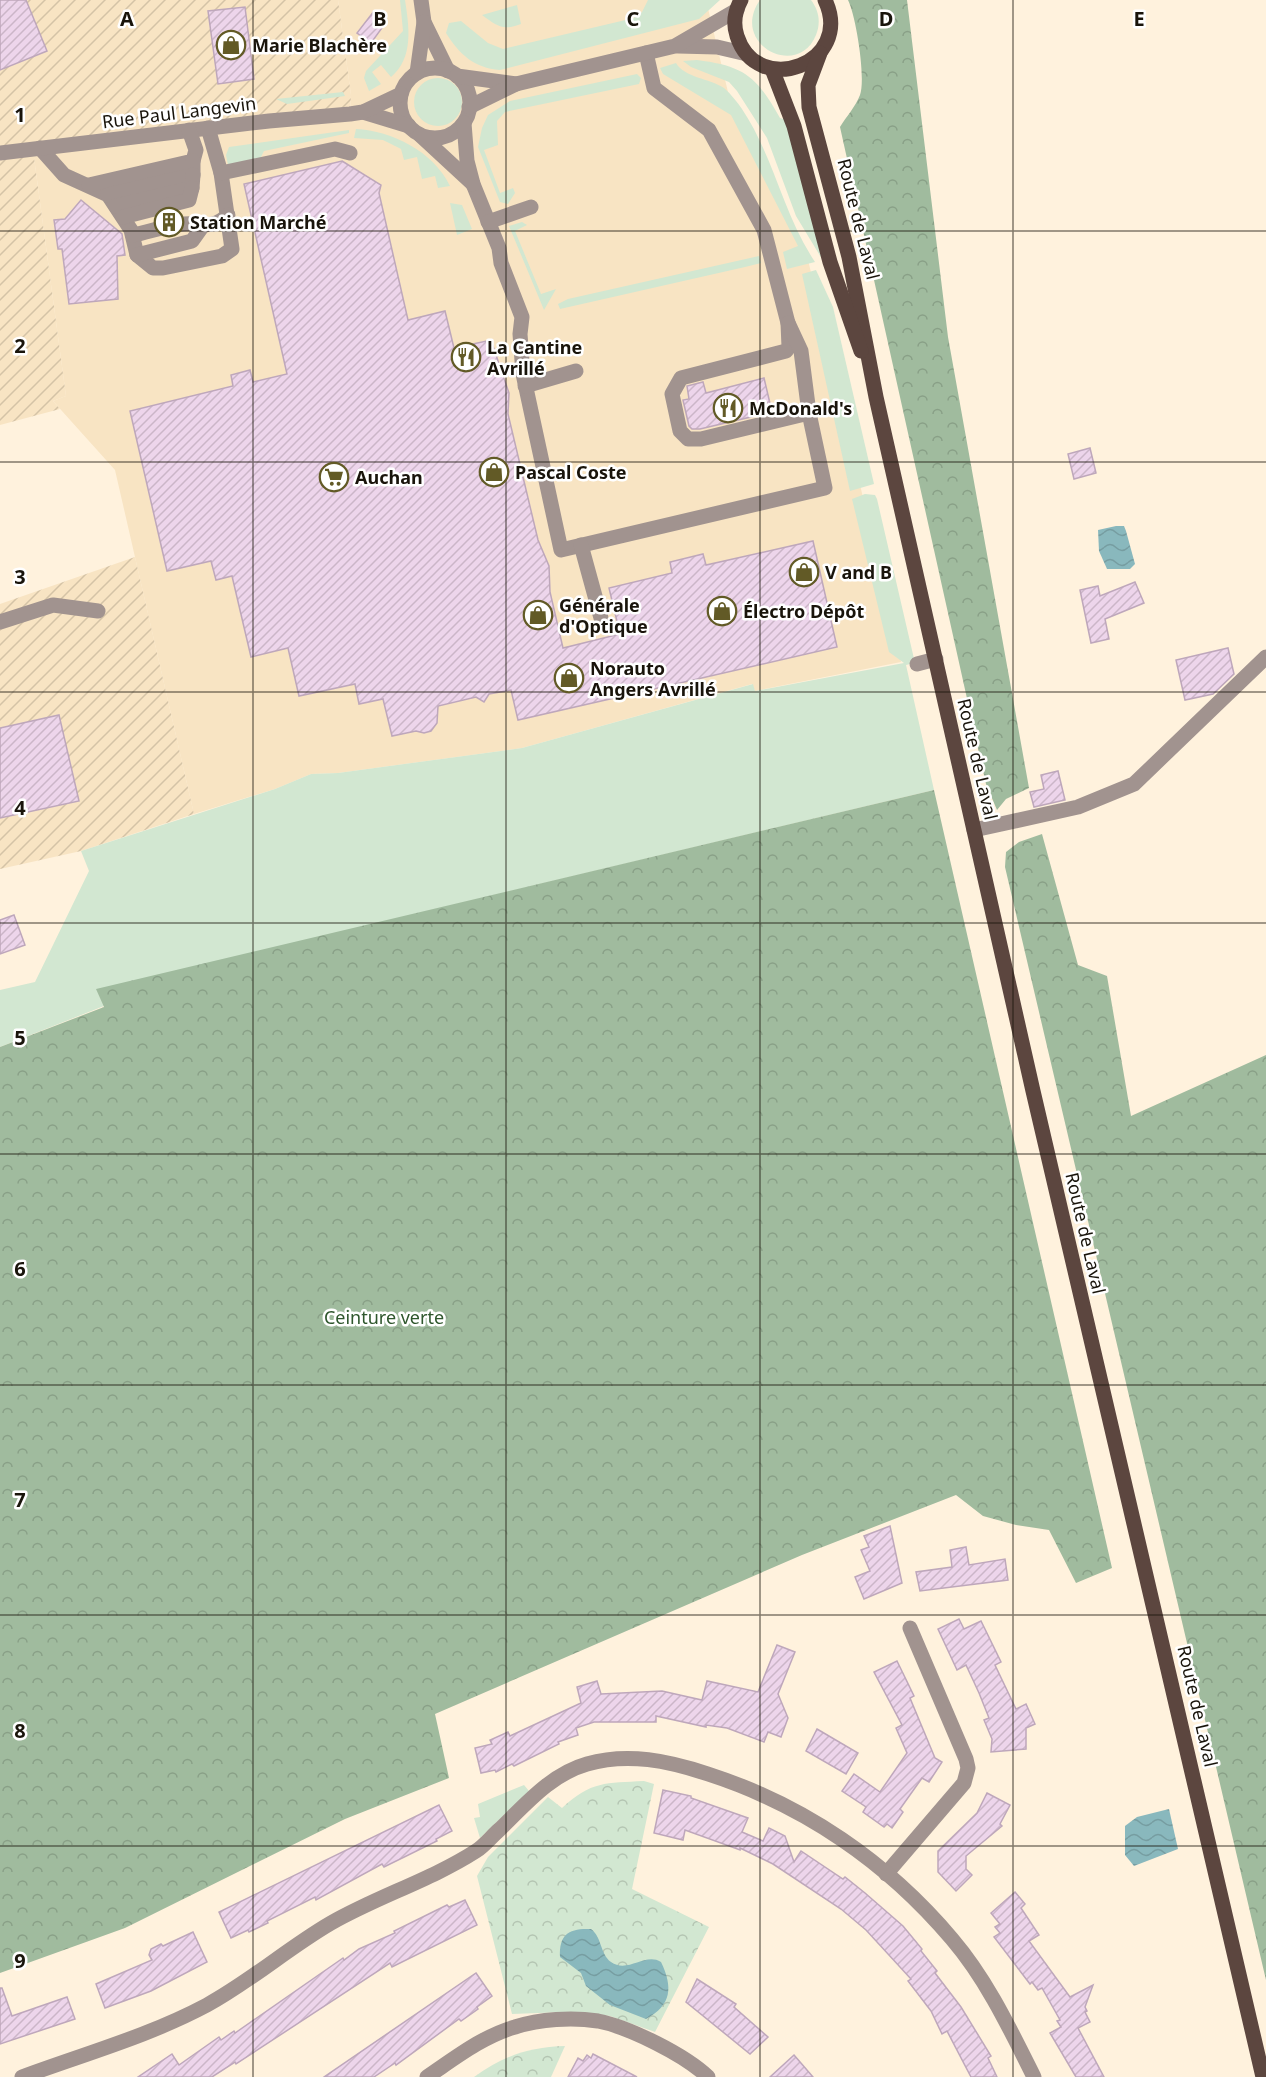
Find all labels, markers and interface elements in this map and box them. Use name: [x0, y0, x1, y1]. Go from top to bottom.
text: A: [120, 5, 134, 32]
text: B: [373, 5, 387, 32]
text: C: [627, 5, 640, 32]
text: D: [879, 5, 893, 32]
text: E: [1133, 5, 1145, 32]
shop icon: Marie Blachère: [215, 29, 247, 61]
place label: Marie Blachère: [252, 33, 387, 57]
street label: Rue Paul Langevin: [101, 91, 257, 133]
text: 1: [14, 101, 26, 128]
street label: Route de Laval: [832, 156, 886, 282]
building icon: Station Marché: [153, 206, 185, 238]
place label: Station Marché: [190, 210, 327, 234]
text: 2: [14, 332, 26, 359]
place label: La Cantine Avrillé: [487, 335, 582, 380]
restaurant icon: La Cantine Avrillé: [450, 341, 482, 373]
restaurant icon: McDonald's: [712, 392, 744, 424]
place label: McDonald's: [749, 396, 852, 420]
shop icon: Pascal Coste: [478, 456, 510, 488]
place label: Pascal Coste: [515, 460, 627, 484]
supermarket icon: Auchan: [318, 461, 350, 493]
place label: Auchan: [355, 465, 423, 489]
shop icon: V and B: [788, 556, 820, 588]
place label: V and B: [825, 560, 892, 584]
text: 3: [14, 563, 26, 590]
place label: Générale d'Optique: [559, 593, 648, 638]
shop icon: Électro Dépôt: [706, 595, 738, 627]
shop icon: Générale d'Optique: [522, 599, 554, 631]
place label: Électro Dépôt: [743, 599, 864, 623]
place label: Norauto Angers Avrillé: [590, 656, 716, 701]
shop icon: Norauto Angers Avrillé: [553, 662, 585, 694]
street label: Route de Laval: [952, 696, 1004, 822]
text: 4: [14, 794, 26, 821]
text: 5: [14, 1024, 26, 1051]
street label: Route de Laval: [1060, 1170, 1112, 1296]
text: 6: [14, 1255, 26, 1282]
park label: Ceinture verte: [324, 1305, 444, 1329]
text: 7: [14, 1486, 26, 1513]
street label: Route de Laval: [1172, 1643, 1224, 1769]
text: 8: [14, 1717, 26, 1744]
text: 9: [14, 1947, 26, 1974]

